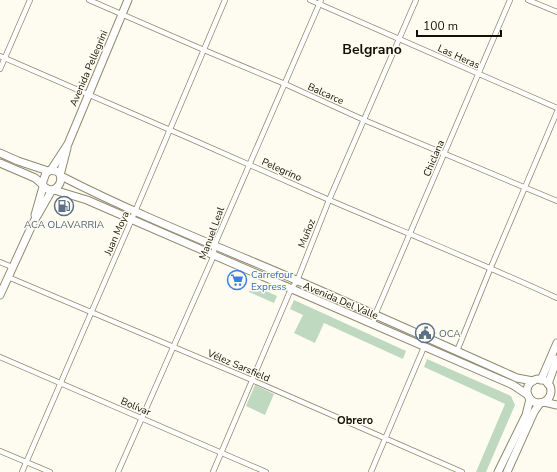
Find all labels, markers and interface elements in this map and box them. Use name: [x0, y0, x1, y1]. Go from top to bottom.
scale bar: [417, 12, 501, 38]
text: 100 m: [423, 18, 458, 34]
street label: Avenida Pellegrini: [67, 28, 111, 109]
district label: Belgrano: [342, 40, 402, 59]
street label: Las Heras: [435, 41, 482, 72]
street label: Balcarce: [305, 80, 346, 108]
street label: Chiclana: [420, 138, 448, 179]
street label: Pelegrino: [259, 155, 304, 185]
fuel station icon: ACA OLAVARRIA: [53, 195, 75, 217]
street label: Manuel Leal: [196, 205, 228, 262]
street label: Juan Moya: [101, 209, 133, 259]
street label: Muñoz: [295, 217, 319, 250]
place label: ACA OLAVARRIA: [24, 218, 105, 232]
place label: Carrefour Express: [251, 268, 294, 294]
supermarket icon: Carrefour Express: [226, 269, 248, 291]
street label: Avenida Del Valle: [301, 279, 380, 323]
public building icon: OCA: [414, 322, 436, 344]
place label: OCA: [439, 327, 461, 341]
street label: Vélez Sarsfield: [204, 346, 272, 385]
street label: Bolívar: [118, 394, 153, 420]
district label: Obrero: [337, 413, 373, 428]

